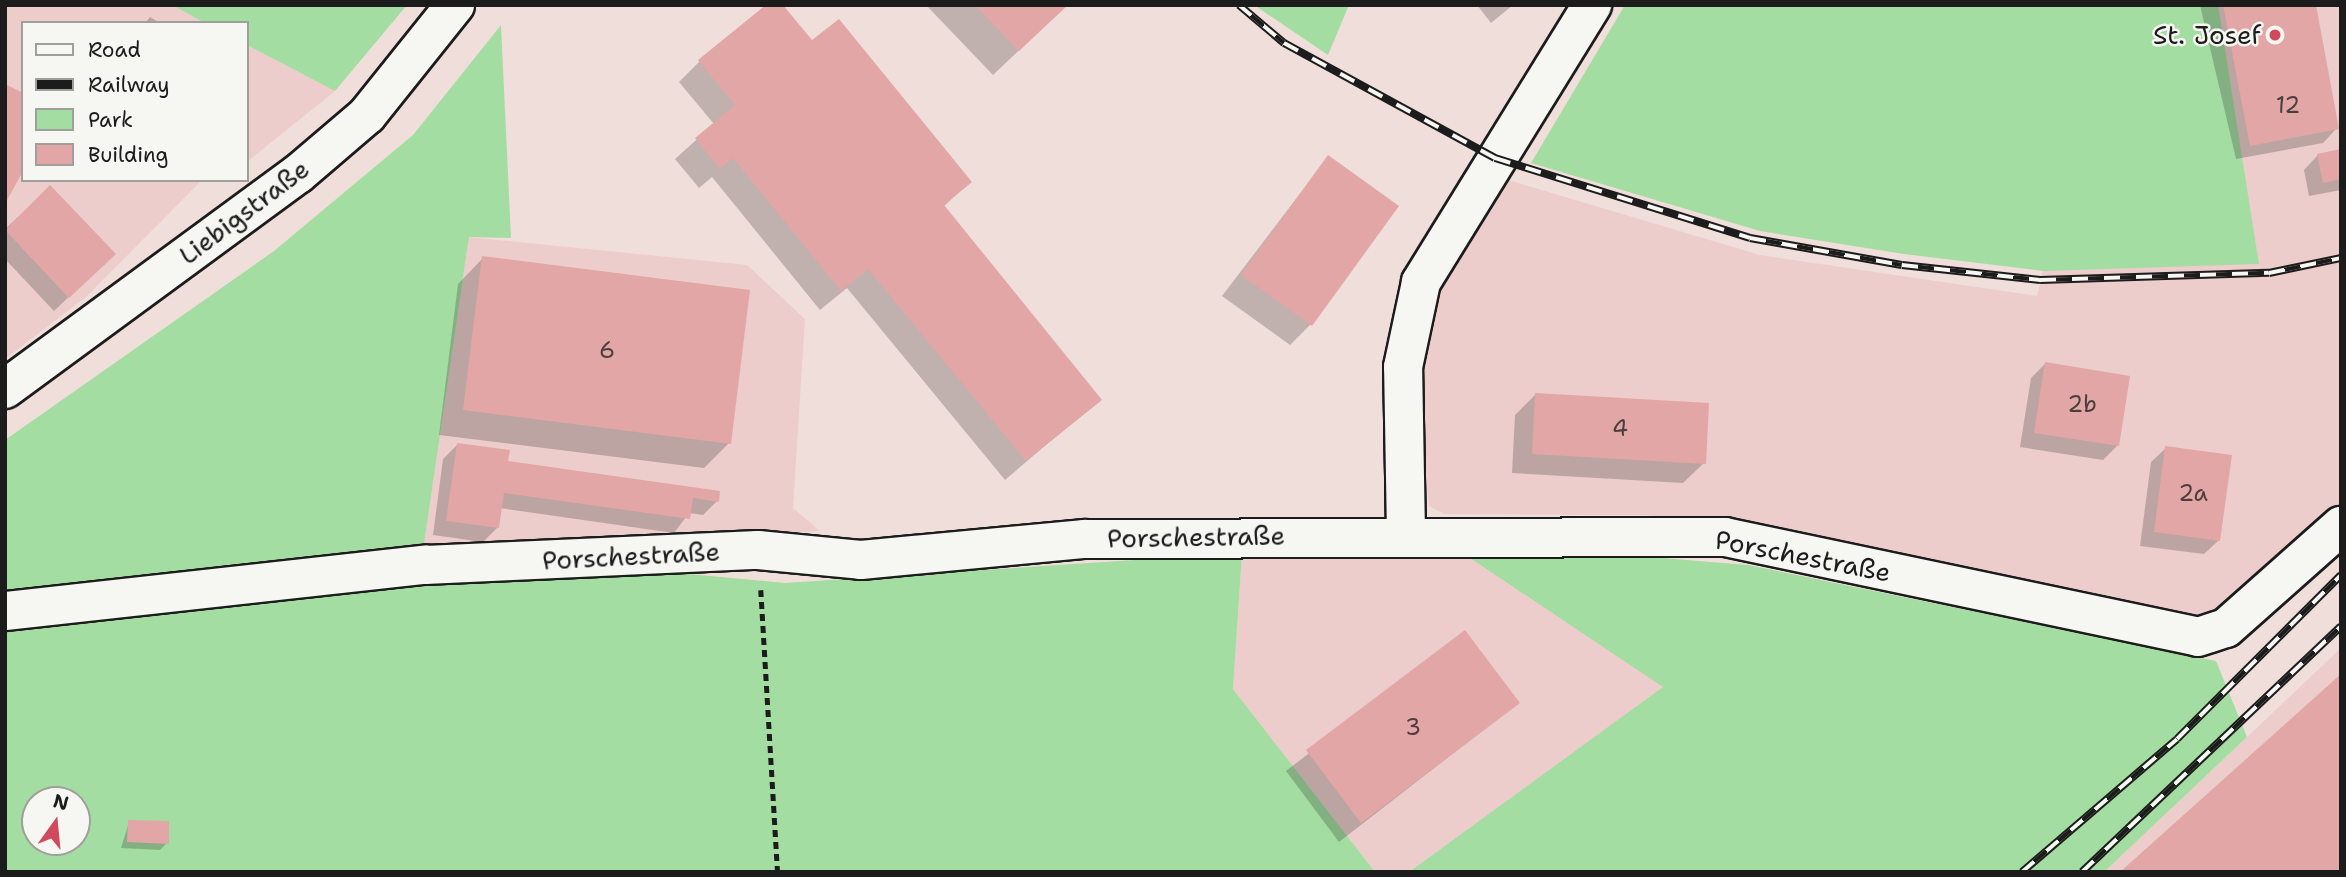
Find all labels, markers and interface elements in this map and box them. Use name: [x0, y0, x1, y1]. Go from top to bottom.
place label: St. Josef: [2153, 19, 2261, 51]
legend: [21, 21, 248, 182]
marker: St. Josef: [2267, 27, 2283, 43]
text: Road: [88, 36, 141, 64]
text: Railway: [88, 71, 170, 99]
house number: 12: [2276, 91, 2300, 119]
text: Park: [88, 106, 133, 134]
text: Building: [88, 141, 168, 169]
street label: Liebigstraße: [173, 153, 315, 271]
house number: 6: [599, 336, 615, 364]
house number: 2b: [2067, 390, 2097, 418]
house number: 4: [1612, 414, 1628, 442]
house number: 2a: [2178, 479, 2208, 507]
street label: Porschestraße: [1107, 520, 1285, 554]
street label: Porschestraße: [1713, 524, 1893, 588]
street label: Porschestraße: [541, 536, 721, 576]
house number: 3: [1405, 713, 1421, 741]
north arrow: [21, 786, 91, 856]
text: N: [51, 788, 72, 816]

